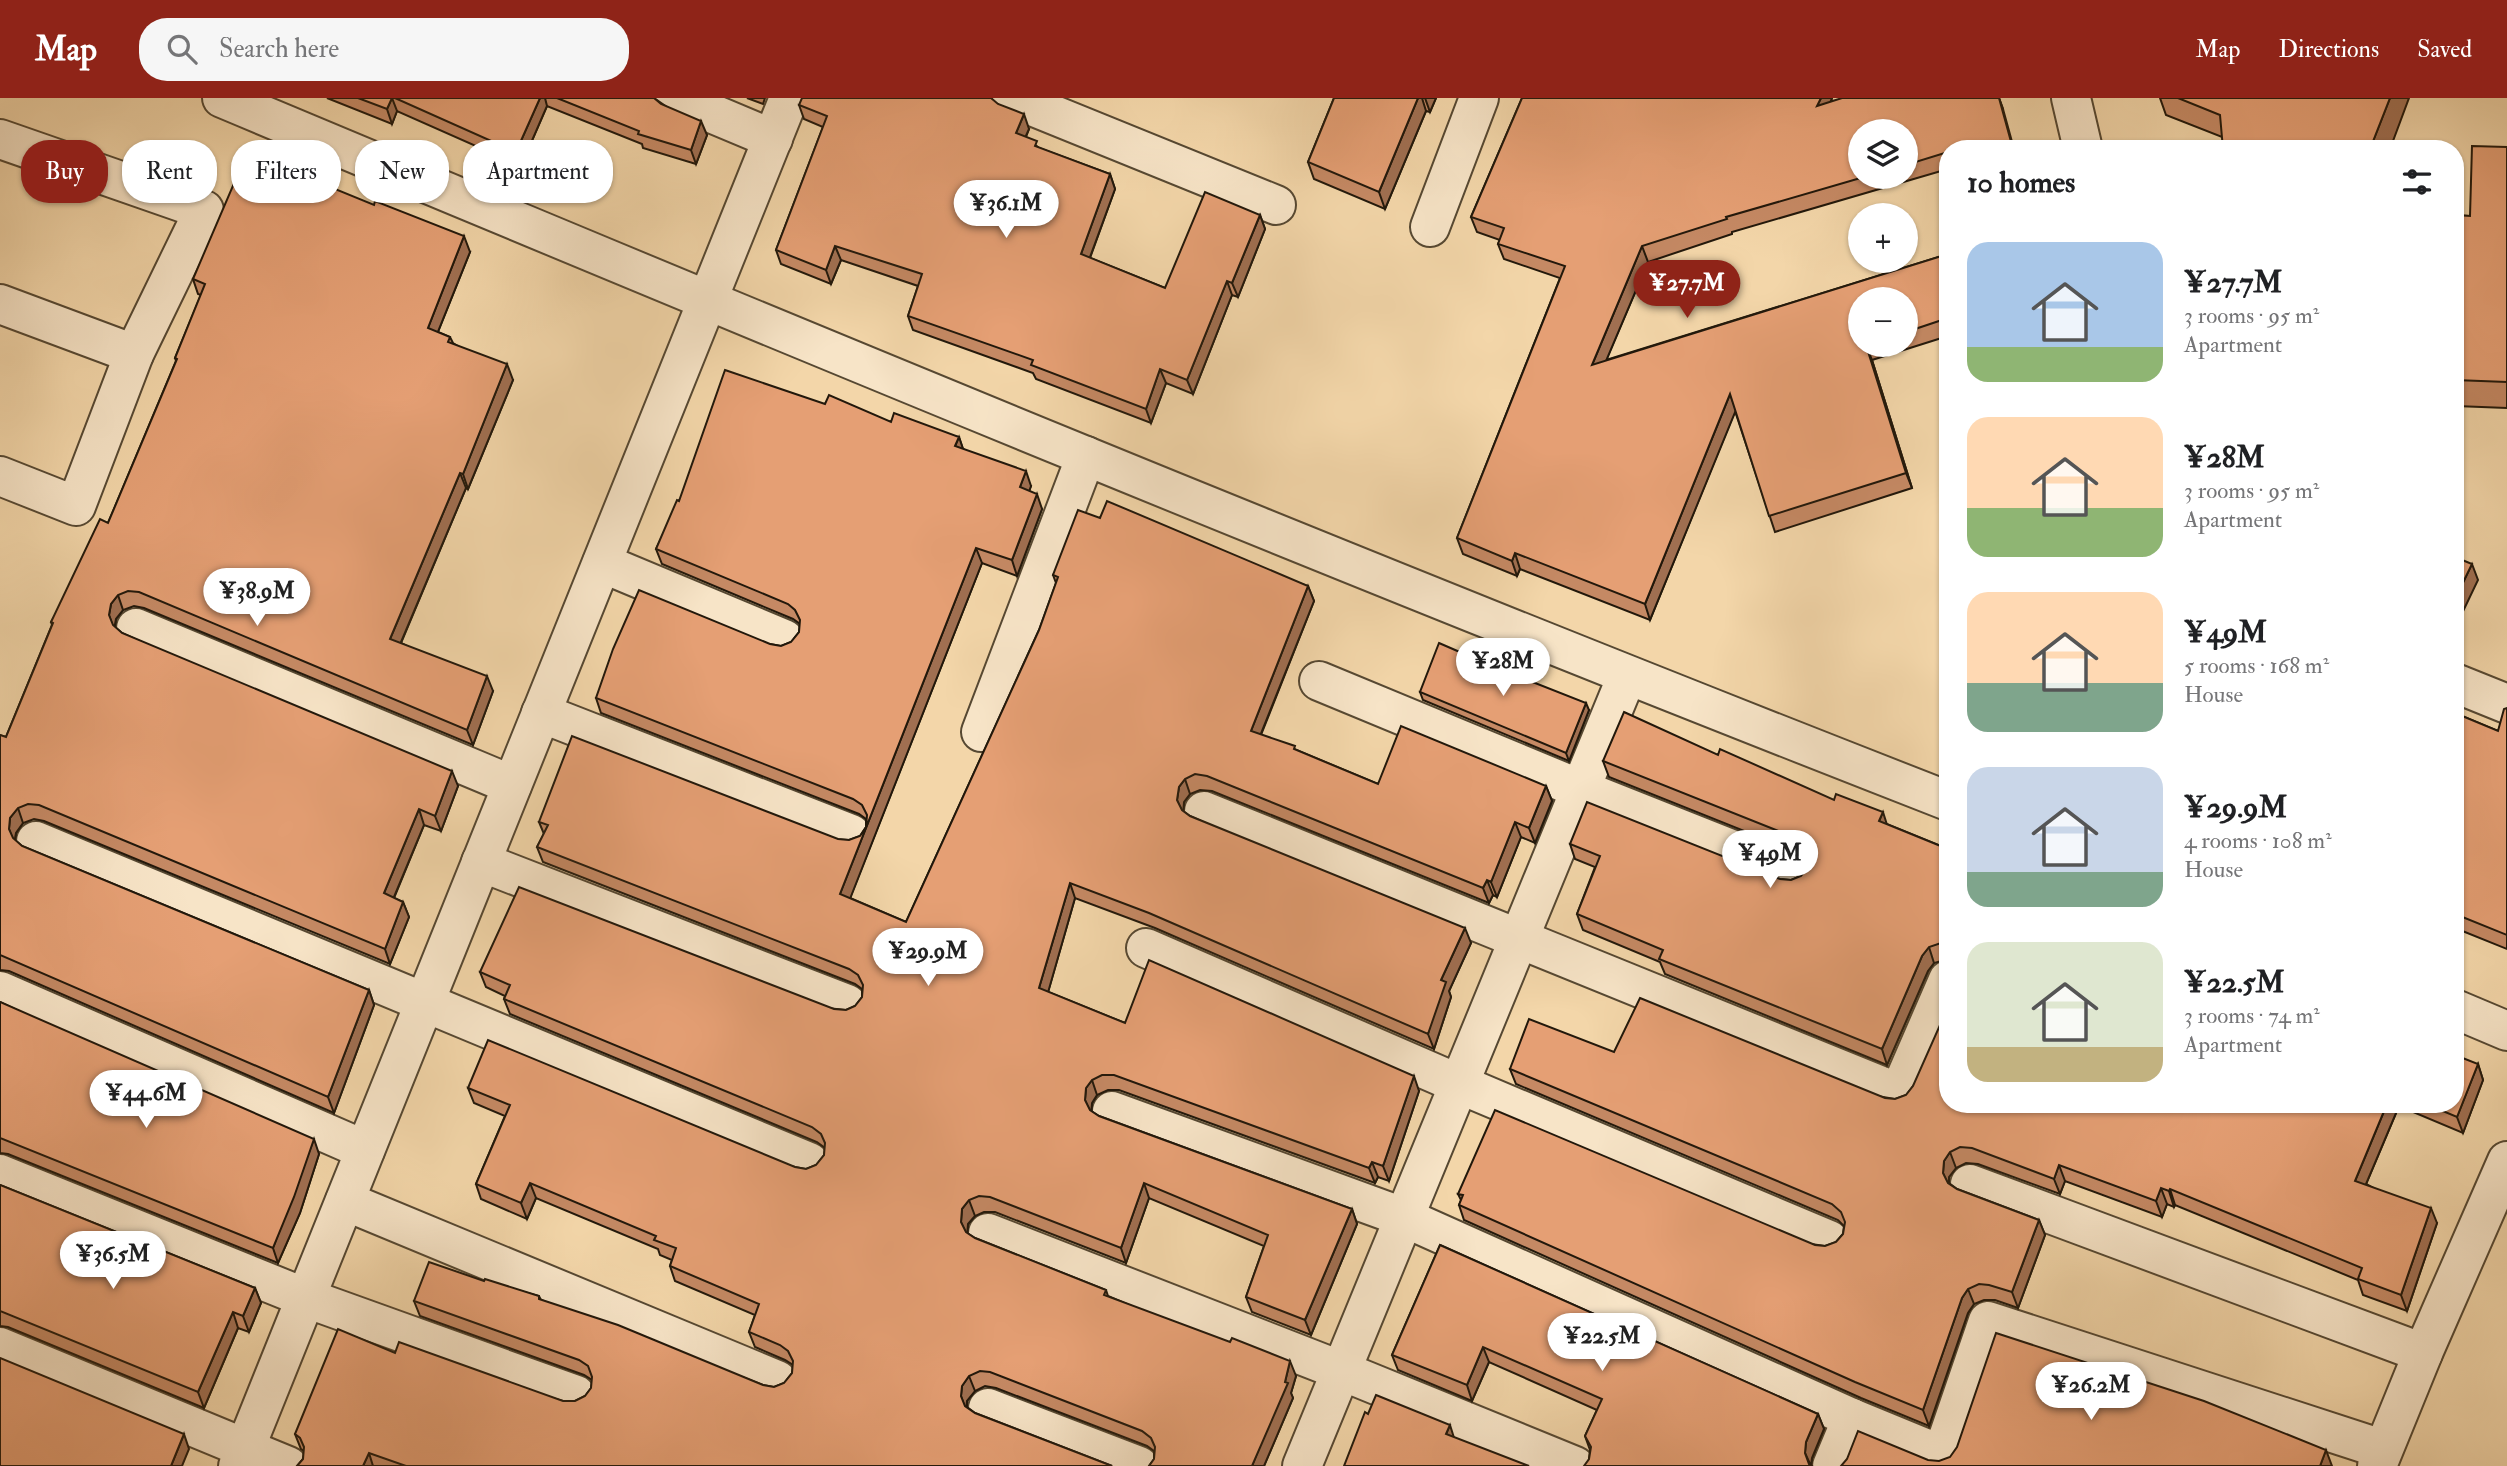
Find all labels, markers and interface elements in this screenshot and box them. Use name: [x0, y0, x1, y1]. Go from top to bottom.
search box: [139, 18, 629, 81]
text: Map: [35, 29, 97, 70]
icon: search: [163, 30, 201, 68]
text: Search here: [219, 33, 339, 65]
text: Map: [2195, 34, 2240, 65]
text: Directions: [2278, 34, 2379, 65]
text: Saved: [2417, 34, 2472, 65]
map controls: [1848, 119, 1918, 357]
button: layers: [1848, 119, 1918, 189]
chip: Buy: [21, 140, 108, 203]
chip: Rent: [122, 140, 217, 203]
chip: Filters: [231, 140, 341, 203]
chip: New: [355, 140, 449, 203]
chip: Apartment: [463, 140, 613, 203]
icon: filters: [2398, 163, 2436, 201]
text: 10 homes: [1967, 164, 2075, 201]
pin: ¥36.1M: [949, 180, 1063, 240]
text: ¥36.1M: [970, 188, 1042, 217]
button: +: [1848, 203, 1918, 273]
pin: ¥27.7M: [1630, 260, 1744, 320]
text: ¥27.7M: [2184, 264, 2282, 301]
text: ¥27.7M: [1649, 268, 1725, 297]
icon: home: [2023, 270, 2107, 354]
button: −: [1848, 287, 1918, 357]
text: 3 rooms · 95 m²: [2184, 301, 2319, 330]
text: Apartment: [2184, 330, 2282, 359]
text: ¥28M: [2184, 439, 2265, 476]
icon: home: [2023, 445, 2107, 529]
text: 3 rooms · 95 m²: [2184, 476, 2319, 505]
text: Apartment: [2184, 505, 2282, 534]
pin: ¥38.9M: [200, 568, 314, 628]
text: ¥38.9M: [219, 576, 295, 605]
text: ¥49M: [2184, 614, 2267, 651]
icon: home: [2023, 620, 2107, 704]
pin: ¥28M: [1462, 638, 1544, 698]
text: ¥28M: [1472, 646, 1534, 675]
text: 5 rooms · 168 m²: [2184, 651, 2329, 680]
text: House: [2184, 680, 2243, 709]
text: ¥29.9M: [2184, 789, 2287, 826]
icon: home: [2023, 795, 2107, 879]
text: 4 rooms · 108 m²: [2184, 826, 2332, 855]
pin: ¥49M: [1729, 830, 1811, 890]
text: ¥49M: [1738, 838, 1802, 867]
text: House: [2184, 855, 2243, 884]
pin: ¥29.9M: [871, 928, 985, 988]
text: ¥29.9M: [888, 936, 968, 965]
text: ¥22.5M: [2184, 964, 2285, 1001]
icon: home: [2023, 970, 2107, 1054]
text: 3 rooms · 74 m²: [2184, 1001, 2320, 1030]
text: Apartment: [2184, 1030, 2282, 1059]
pin: ¥44.6M: [89, 1070, 203, 1130]
text: ¥44.6M: [106, 1078, 186, 1107]
pin: ¥36.5M: [56, 1232, 170, 1291]
text: ¥36.5M: [76, 1239, 150, 1268]
pin: ¥22.5M: [1545, 1314, 1659, 1373]
text: ¥22.5M: [1563, 1321, 1641, 1350]
pin: ¥26.2M: [2034, 1362, 2148, 1422]
text: ¥26.2M: [2052, 1370, 2130, 1399]

